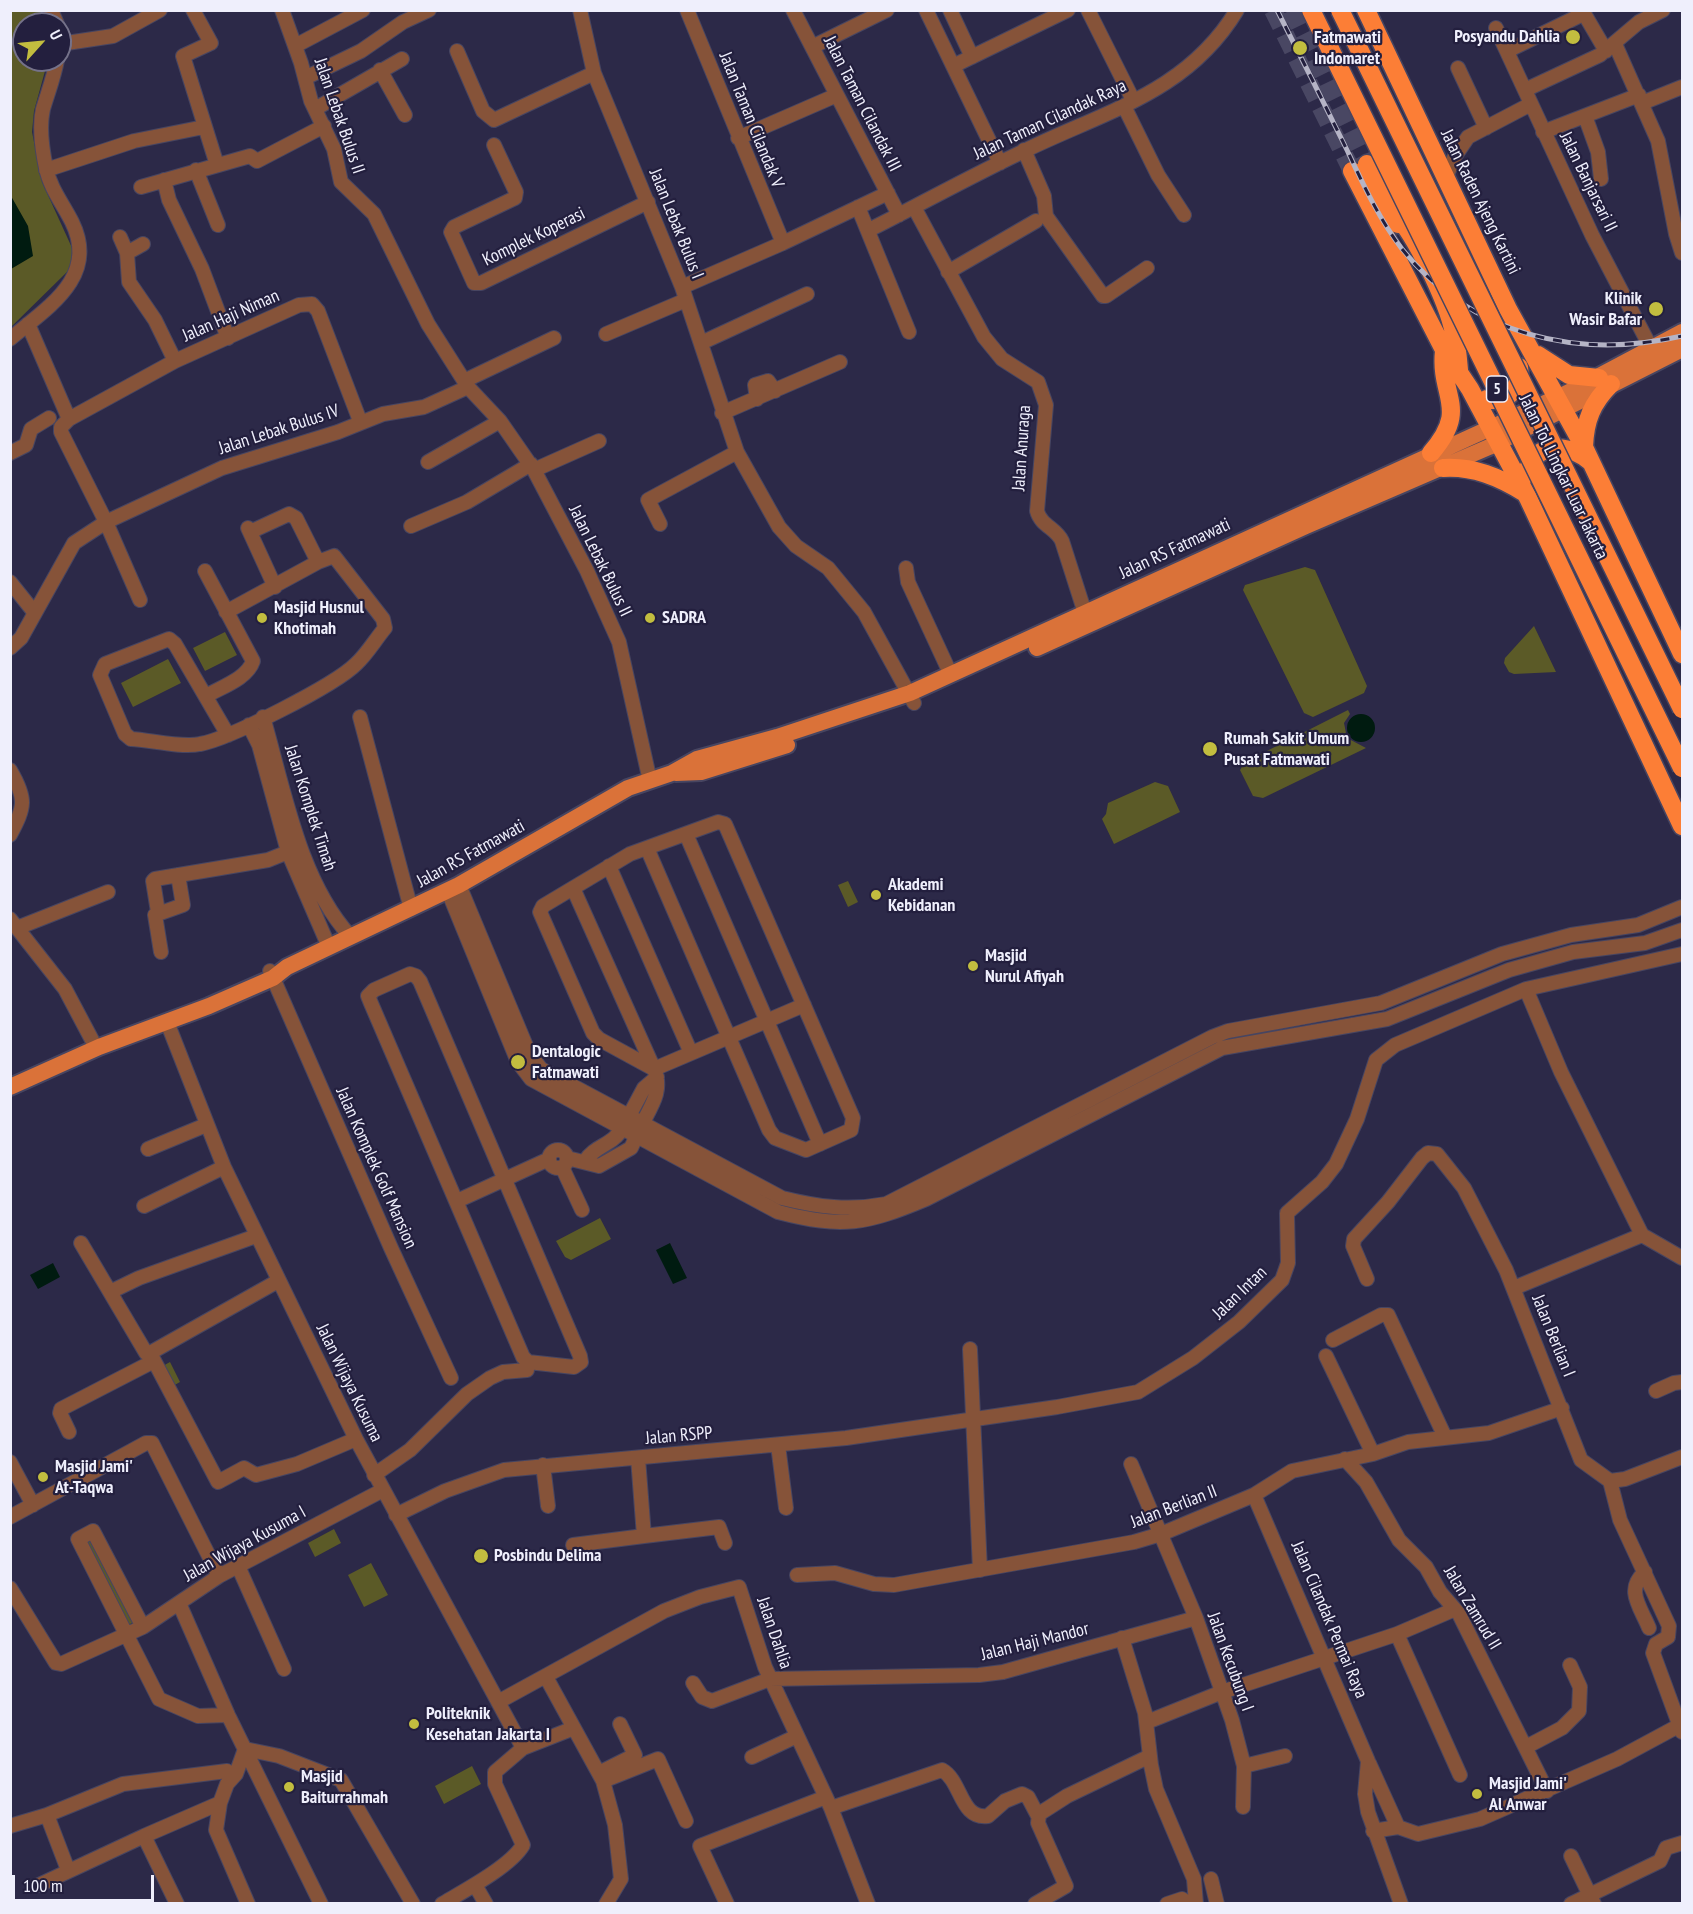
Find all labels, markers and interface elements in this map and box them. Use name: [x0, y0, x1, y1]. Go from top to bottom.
north arrow: [12, 12, 72, 72]
place label: Posyandu Dahlia: [1454, 26, 1560, 48]
text: U: [45, 27, 67, 43]
place label: Fatmawati Indomaret: [1314, 27, 1381, 70]
marker: Posyandu Dahlia: [1564, 28, 1582, 46]
street label: Jalan Taman Cilandak III: [819, 33, 905, 175]
marker: Fatmawati Indomaret: [1291, 39, 1309, 57]
street label: Jalan Taman Cilandak V: [714, 49, 788, 191]
street label: Jalan Lebak Bulus II: [309, 55, 369, 177]
street label: Jalan Taman Cilandak Raya: [970, 75, 1130, 165]
street label: Jalan Raden Ajeng Kartini: [1436, 126, 1524, 278]
street label: Jalan Banjarsari II: [1554, 128, 1622, 236]
street label: Jalan Lebak Bulus I: [644, 166, 708, 282]
street label: Komplek Koperasi: [479, 203, 589, 271]
street label: Jalan Haji Niman: [179, 285, 283, 347]
place label: Klinik Wasir Bafar: [1569, 288, 1642, 330]
marker: Klinik Wasir Bafar: [1647, 300, 1665, 318]
road number: 5: [1486, 376, 1508, 402]
street label: Jalan Tol Lingkar Luar Jakarta: [1514, 391, 1612, 563]
street label: Jalan Lebak Bulus IV: [216, 400, 342, 460]
street label: Jalan Anuraga: [1008, 404, 1036, 492]
street label: Jalan Lebak Bulus II: [564, 502, 636, 620]
street label: Jalan RS Fatmawati: [1116, 514, 1234, 584]
place label: Masjid Husnul Khotimah: [274, 597, 364, 640]
place label: SADRA: [662, 607, 706, 629]
marker: Masjid Husnul Khotimah: [255, 611, 269, 625]
marker: SADRA: [643, 611, 657, 625]
place label: Rumah Sakit Umum Pusat Fatmawati: [1224, 728, 1349, 771]
marker: Rumah Sakit Umum Pusat Fatmawati: [1201, 740, 1219, 758]
street label: Jalan Komplek Timah: [279, 742, 341, 874]
street label: Jalan RS Fatmawati: [413, 815, 529, 893]
place label: Akademi Kebidanan: [888, 874, 955, 916]
marker: Akademi Kebidanan: [869, 888, 883, 902]
place label: Masjid Nurul Afiyah: [985, 945, 1064, 988]
marker: Masjid Nurul Afiyah: [966, 959, 980, 973]
place label: Dentalogic Fatmawati: [532, 1041, 601, 1084]
marker: Dentalogic Fatmawati: [509, 1053, 527, 1071]
street label: Jalan Komplek Golf Mansion: [331, 1084, 421, 1252]
street label: Jalan Intan: [1208, 1262, 1272, 1324]
street label: Jalan Berlian I: [1527, 1292, 1579, 1380]
street label: Jalan Wijaya Kusuma: [311, 1320, 387, 1446]
street label: Jalan RSPP: [645, 1422, 713, 1450]
place label: Masjid Jami' At-Taqwa: [55, 1456, 133, 1498]
marker: Masjid Jami' At-Taqwa: [36, 1470, 50, 1484]
street label: Jalan Berlian II: [1128, 1481, 1220, 1533]
street label: Jalan Wijaya Kusuma I: [180, 1501, 310, 1587]
street label: Jalan Cilandak Permai Raya: [1286, 1538, 1372, 1702]
place label: Posbindu Delima: [494, 1545, 601, 1567]
marker: Posbindu Delima: [472, 1547, 490, 1565]
street label: Jalan Zamrud II: [1439, 1562, 1505, 1654]
street label: Jalan Dahlia: [752, 1594, 796, 1672]
street label: Jalan Kecubung I: [1202, 1610, 1258, 1714]
street label: Jalan Haji Mandor: [979, 1618, 1091, 1666]
place label: Politeknik Kesehatan Jakarta I: [426, 1703, 550, 1746]
marker: Politeknik Kesehatan Jakarta I: [407, 1717, 421, 1731]
place label: Masjid Baiturrahmah: [301, 1766, 388, 1808]
place label: Masjid Jami' Al Anwar: [1489, 1773, 1567, 1816]
marker: Masjid Baiturrahmah: [282, 1780, 296, 1794]
marker: Masjid Jami' Al Anwar: [1470, 1787, 1484, 1801]
scale bar: [15, 1863, 158, 1901]
text: 100 m: [23, 1874, 63, 1897]

